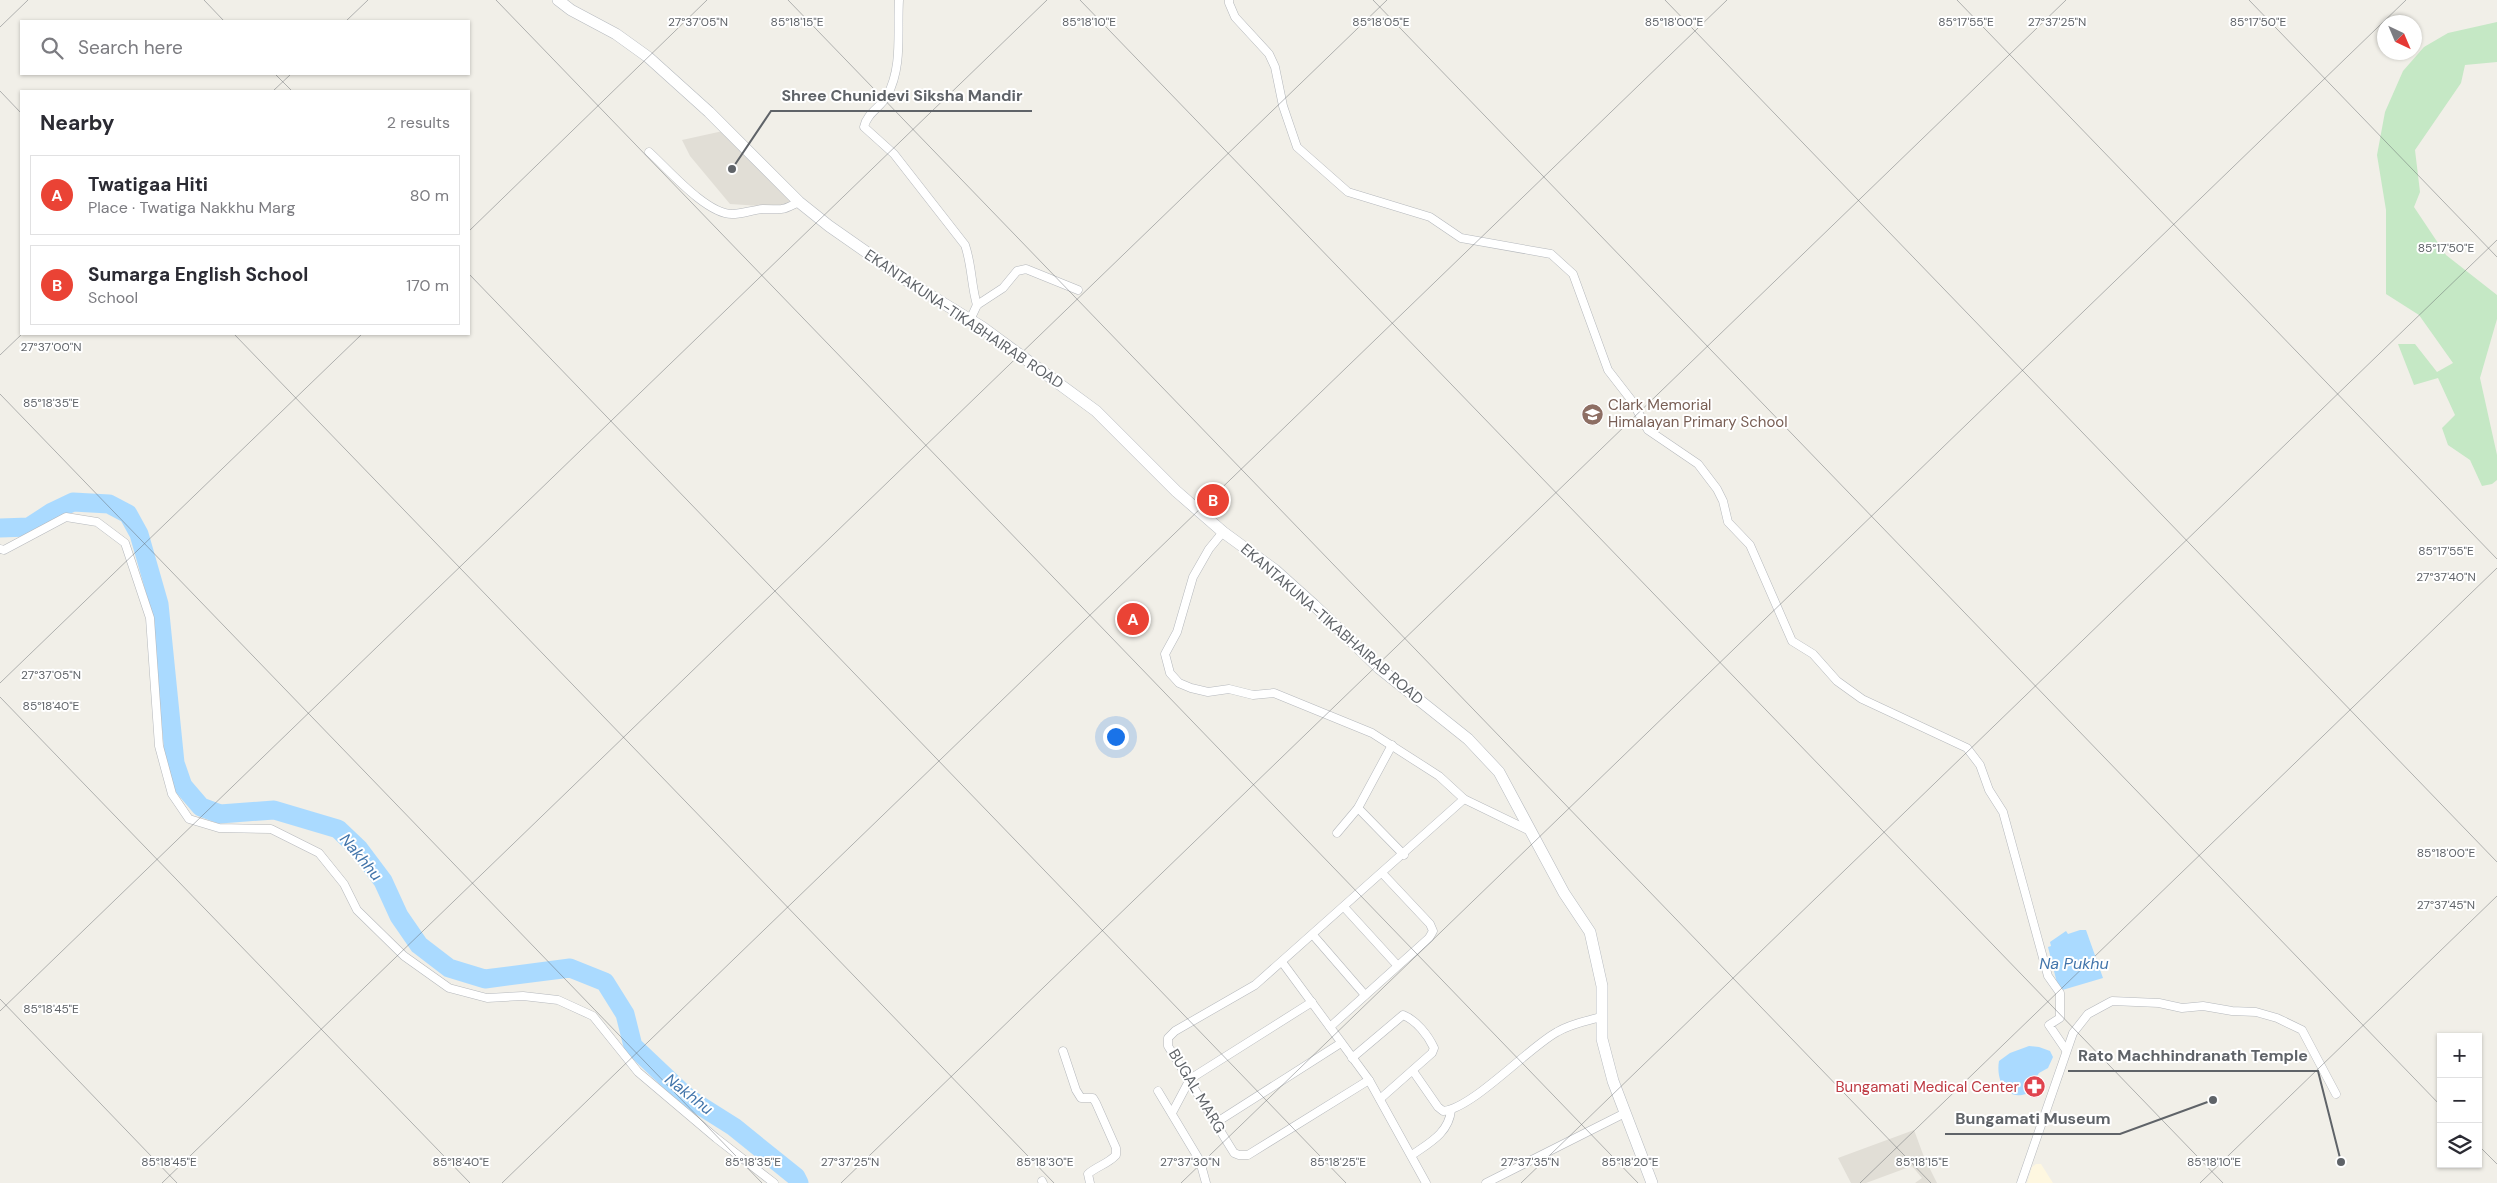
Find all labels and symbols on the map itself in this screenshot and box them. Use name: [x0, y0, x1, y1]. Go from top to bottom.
text: 27°37'05"N: [668, 14, 728, 30]
text: 85°18'15"E: [771, 14, 824, 30]
text: 85°18'10"E: [1062, 14, 1116, 30]
text: 85°18'05"E: [1352, 14, 1410, 30]
text: 85°18'00"E: [1645, 14, 1703, 30]
text: 85°17'55"E: [1938, 14, 1994, 30]
text: 27°37'25"N: [2028, 14, 2086, 30]
text: 85°17'50"E: [2230, 14, 2287, 30]
north arrow: [2377, 15, 2422, 60]
callout: Shree Chunidevi Siksha Mandir: [771, 80, 1032, 111]
text: Shree Chunidevi Siksha Mandir: [781, 85, 1023, 106]
text: 85°17'50"E: [2418, 240, 2475, 256]
street label: EKANTAKUNA-TIKABHAIRAB ROAD: [861, 245, 1067, 393]
text: 27°37'00"N: [21, 339, 82, 355]
text: 85°18'35"E: [23, 395, 79, 411]
place label: Clark Memorial Himalayan Primary School: [1608, 395, 1788, 432]
school or university icon: Clark Memorial Himalayan Primary School: [1580, 402, 1604, 426]
pin: B: [1197, 481, 1229, 519]
street label: EKANTAKUNA-TIKABHAIRAB ROAD: [1236, 539, 1428, 709]
text: 85°17'55"E: [2418, 543, 2474, 559]
text: 27°37'40"N: [2416, 569, 2476, 585]
pin: A: [1117, 600, 1149, 638]
text: 27°37'05"N: [21, 667, 81, 683]
text: 85°18'40"E: [23, 698, 80, 714]
your location: [1103, 724, 1129, 750]
water label: Nakhhu: [335, 829, 387, 885]
text: 85°18'00"E: [2417, 845, 2475, 861]
text: 27°37'45"N: [2417, 897, 2475, 913]
water label: Na Pukhu: [2039, 953, 2109, 974]
text: 85°18'45"E: [23, 1001, 79, 1017]
callout: Rato Machhindranath Temple: [2068, 1040, 2318, 1071]
street label: BUGAL MARG: [1164, 1045, 1230, 1137]
text: Rato Machhindranath Temple: [2078, 1045, 2308, 1066]
water label: Nakhhu: [661, 1069, 717, 1119]
pharmacy icon: Bungamati Medical Center: [2023, 1075, 2047, 1099]
place label: Bungamati Medical Center: [1836, 1077, 2019, 1097]
callout: Bungamati Museum: [1945, 1103, 2120, 1134]
text: Bungamati Museum: [1955, 1108, 2111, 1129]
text: 85°18'45"E: [141, 1154, 197, 1170]
text: 85°18'40"E: [433, 1154, 490, 1170]
text: 85°18'35"E: [725, 1154, 781, 1170]
text: 27°37'25"N: [821, 1154, 879, 1170]
text: 85°18'30"E: [1016, 1154, 1074, 1170]
text: 27°37'30"N: [1160, 1154, 1220, 1170]
text: 85°18'25"E: [1310, 1154, 1366, 1170]
text: 27°37'35"N: [1501, 1154, 1559, 1170]
text: 85°18'20"E: [1602, 1154, 1659, 1170]
text: 85°18'15"E: [1896, 1154, 1949, 1170]
text: 85°18'10"E: [2187, 1154, 2241, 1170]

